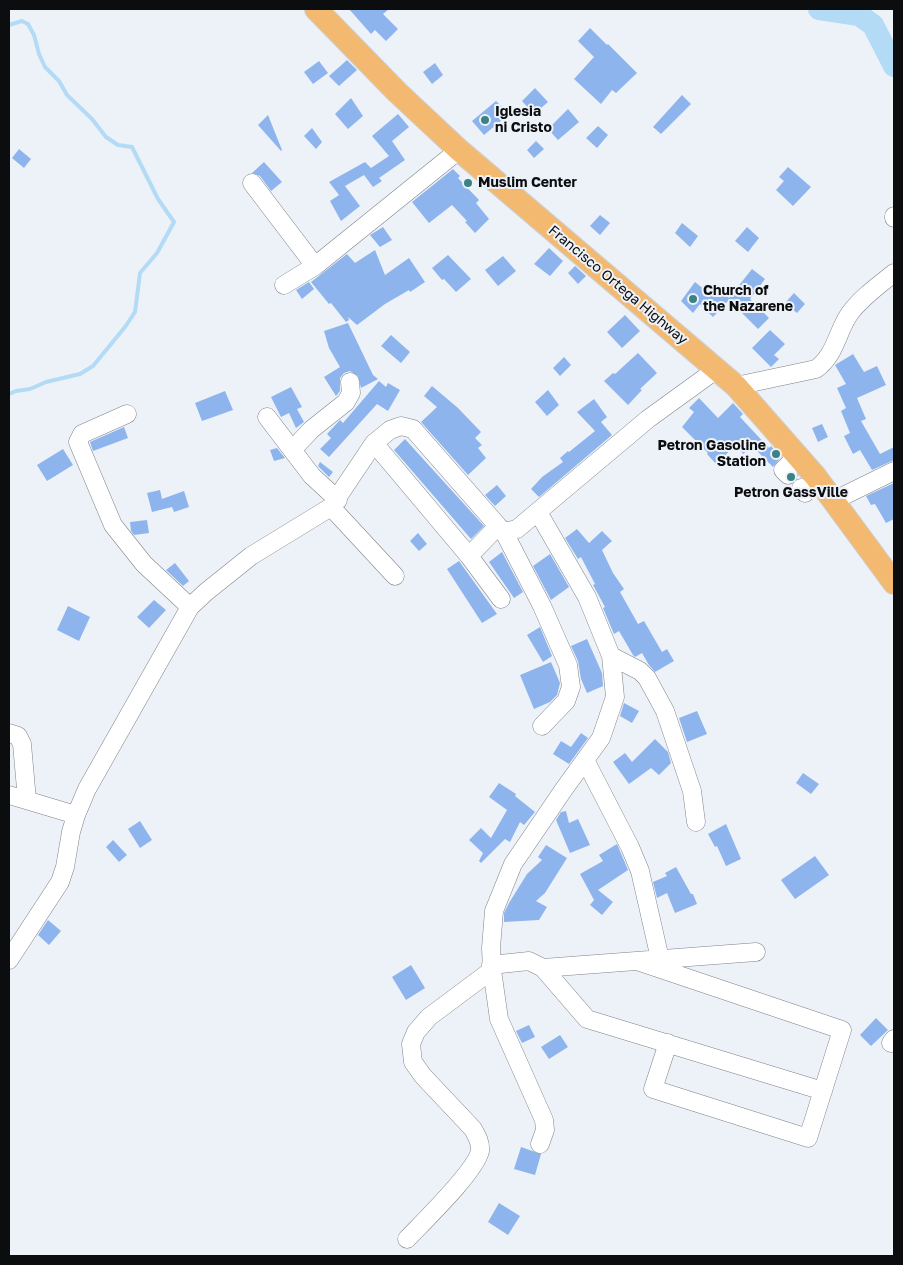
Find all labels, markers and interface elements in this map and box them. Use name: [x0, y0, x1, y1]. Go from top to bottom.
place label: Iglesia ni Cristo: [495, 104, 552, 136]
marker: Iglesia ni Cristo: [479, 114, 491, 126]
place label: Muslim Center: [478, 175, 577, 191]
marker: Muslim Center: [462, 177, 474, 189]
street label: Francisco Ortega Highway: [545, 222, 691, 348]
place label: Church of the Nazarene: [703, 283, 793, 316]
marker: Church of the Nazarene: [687, 293, 699, 305]
place label: Petron Gasoline Station: [657, 438, 766, 471]
marker: Petron Gasoline Station: [770, 448, 782, 460]
marker: Petron GassVille: [785, 471, 797, 483]
place label: Petron GassVille: [734, 485, 848, 501]

